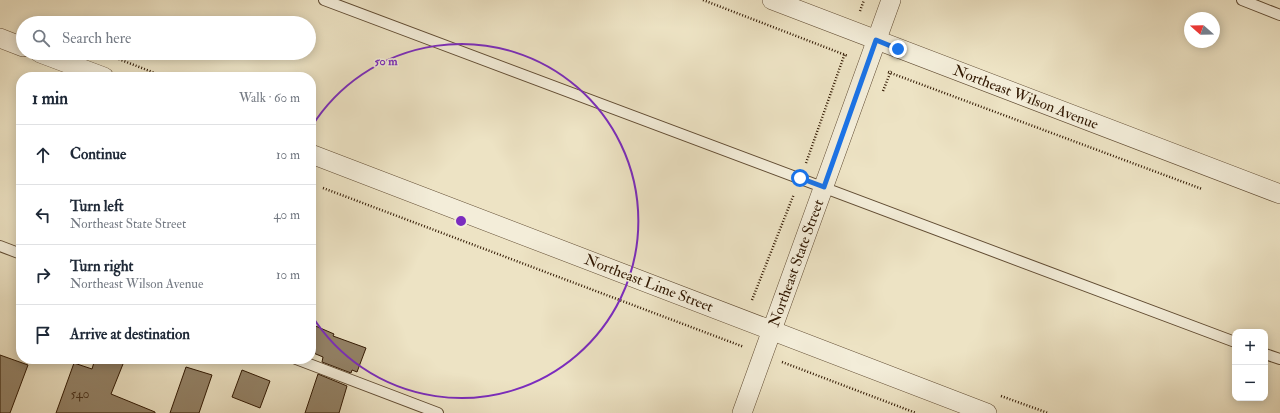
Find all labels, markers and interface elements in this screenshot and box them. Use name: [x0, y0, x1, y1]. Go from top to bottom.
north arrow: [1184, 12, 1220, 48]
search box: [16, 16, 316, 60]
icon: search: [30, 27, 52, 49]
text: Search here: [62, 29, 131, 48]
route end: [889, 40, 907, 58]
text: 50 m: [374, 54, 398, 69]
street label: Northeast Wilson Avenue: [951, 61, 1101, 134]
text: 1 min: [32, 88, 68, 109]
text: Walk · 60 m: [239, 90, 300, 106]
icon: ahead: [32, 144, 54, 166]
text: Continue: [70, 145, 126, 164]
text: 10 m: [276, 147, 300, 163]
route start: [791, 169, 809, 187]
text: Turn left: [70, 197, 124, 216]
street label: Northeast State Street: [765, 197, 828, 329]
icon: left: [32, 204, 54, 226]
text: 40 m: [274, 207, 300, 223]
centre of rings: [454, 214, 468, 228]
text: Northeast State Street: [70, 216, 186, 232]
street label: Northeast Lime Street: [582, 250, 716, 317]
text: Turn right: [70, 257, 133, 276]
icon: right: [32, 264, 54, 286]
text: 10 m: [276, 267, 300, 283]
text: Northeast Wilson Avenue: [70, 276, 203, 292]
icon: arrive: [32, 324, 54, 346]
text: Arrive at destination: [70, 325, 190, 344]
map controls: [1232, 329, 1268, 401]
button: +: [1232, 329, 1268, 365]
button: −: [1232, 365, 1268, 401]
house number: 540: [70, 386, 90, 402]

